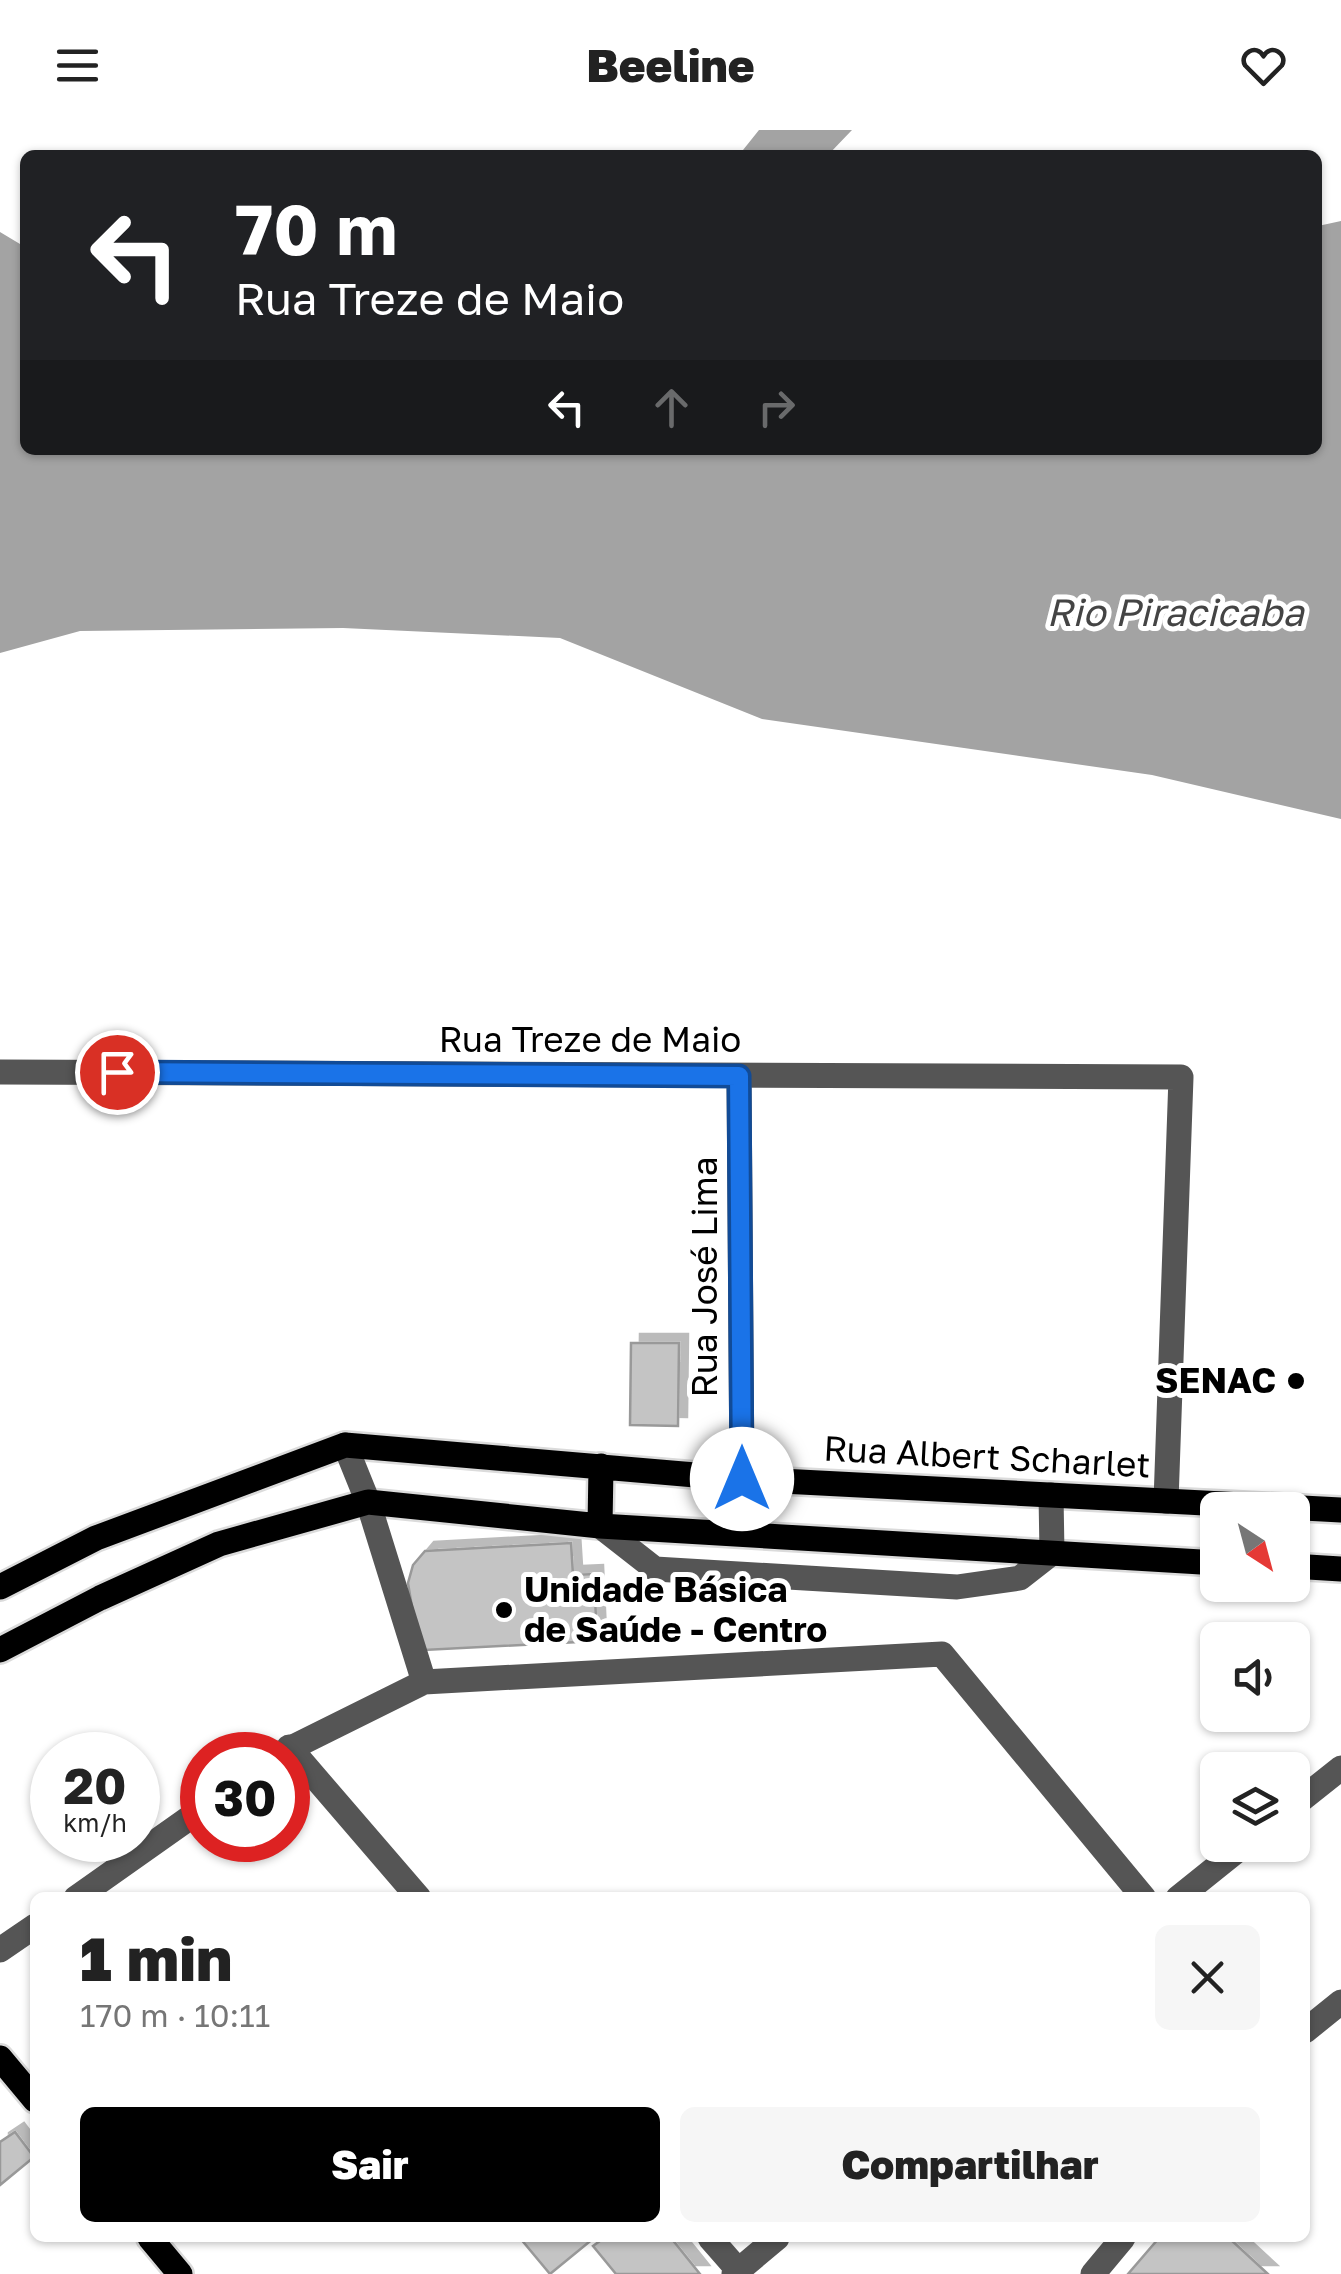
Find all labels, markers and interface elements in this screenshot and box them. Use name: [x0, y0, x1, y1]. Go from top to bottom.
icon: menu: [50, 38, 105, 93]
text: Beeline: [586, 38, 755, 92]
icon: heart: [1236, 38, 1291, 93]
text: 70 m: [235, 186, 397, 270]
icon: left: [70, 190, 200, 320]
text: Rua Treze de Maio: [235, 271, 624, 325]
icon: left: [539, 380, 594, 435]
icon: ahead: [644, 380, 699, 435]
icon: right: [749, 380, 804, 435]
water label: Rio Piracicaba: [1046, 589, 1305, 634]
street label: Rua Treze de Maio: [439, 1018, 741, 1060]
pin: [75, 1030, 160, 1115]
icon: arrive: [90, 1045, 145, 1100]
street label: Rua José Lima: [683, 1157, 725, 1397]
place label: SENAC: [1155, 1359, 1276, 1401]
marker: SENAC: [1285, 1370, 1307, 1392]
street label: Rua Albert Scharlet: [823, 1426, 1152, 1486]
position arrow: [690, 1427, 794, 1531]
north arrow: [1200, 1492, 1310, 1602]
map controls: [1200, 1492, 1310, 1862]
place label: Unidade Básica de Saúde - Centro: [524, 1568, 827, 1650]
marker: Unidade Básica de Saúde - Centro: [493, 1599, 515, 1621]
button: sound: [1200, 1622, 1310, 1732]
speed limit sign: 30: [180, 1732, 310, 1862]
button: layers: [1200, 1752, 1310, 1862]
text: 20: [63, 1755, 126, 1815]
text: km/h: [63, 1807, 127, 1838]
text: 1 min: [80, 1922, 232, 1994]
button: close: [1155, 1925, 1260, 2030]
text: 170 m · 10:11: [80, 1996, 270, 2034]
button: Sair: [80, 2107, 660, 2222]
button: Compartilhar: [680, 2107, 1260, 2222]

